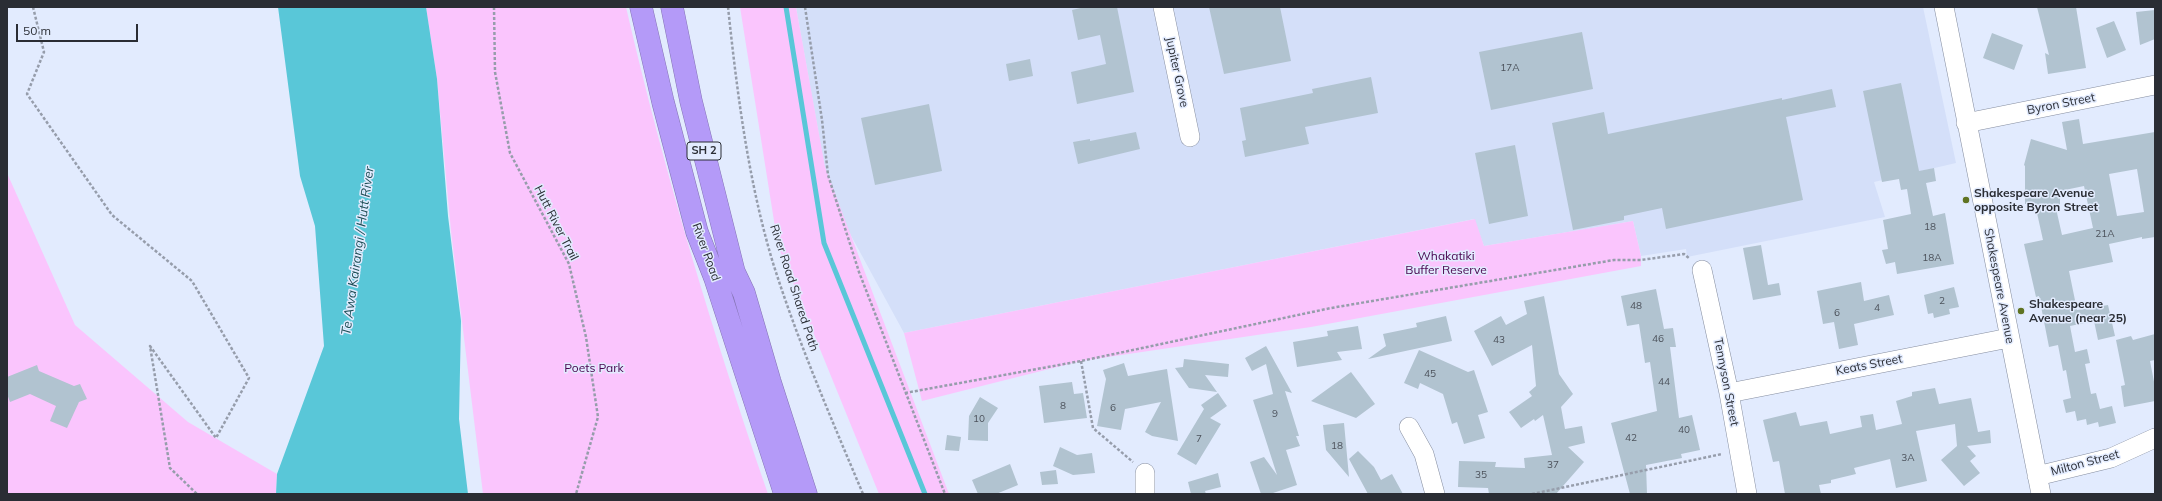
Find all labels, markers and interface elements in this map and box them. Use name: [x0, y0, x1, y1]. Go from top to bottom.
scale bar: [18, 16, 140, 42]
text: 50 m: [23, 23, 51, 38]
street label: Jupiter Grove: [1163, 35, 1191, 109]
house number: 17A: [1500, 62, 1520, 74]
street label: Byron Street: [2026, 90, 2096, 118]
road number: SH 2: [687, 142, 721, 160]
water label: Te Awa Kairangi / Hutt River: [338, 166, 378, 336]
street label: Hutt River Trail: [531, 183, 581, 263]
place label: Shakespeare Avenue opposite Byron Street: [1974, 186, 2098, 214]
marker: Shakespeare Avenue opposite Byron Street: [1961, 195, 1971, 205]
street label: River Road: [689, 221, 723, 283]
house number: 18: [1924, 221, 1936, 233]
street label: River Road Shared Path: [767, 223, 821, 353]
street label: Shakespeare Avenue: [1981, 227, 2017, 345]
house number: 21A: [2095, 228, 2115, 240]
park label: Whakatiki Buffer Reserve: [1405, 249, 1487, 277]
house number: 18A: [1922, 252, 1942, 264]
house number: 2: [1939, 295, 1945, 307]
place label: Shakespeare Avenue (near 25): [2029, 297, 2127, 325]
house number: 48: [1630, 300, 1642, 312]
house number: 4: [1874, 302, 1880, 314]
marker: Shakespeare Avenue (near 25): [2016, 306, 2026, 316]
house number: 6: [1834, 307, 1840, 319]
house number: 46: [1652, 333, 1664, 345]
house number: 43: [1493, 334, 1505, 346]
street label: Tennyson Street: [1710, 337, 1742, 427]
street label: Keats Street: [1834, 351, 1904, 379]
park label: Poets Park: [564, 361, 624, 375]
house number: 45: [1424, 368, 1436, 380]
house number: 44: [1658, 376, 1670, 388]
house number: 8: [1060, 400, 1066, 412]
house number: 6: [1110, 402, 1116, 414]
house number: 9: [1272, 408, 1278, 420]
house number: 10: [973, 413, 985, 425]
house number: 40: [1678, 424, 1690, 436]
house number: 42: [1625, 432, 1637, 444]
house number: 7: [1196, 433, 1202, 445]
house number: 18: [1331, 440, 1343, 452]
street label: Milton Street: [2049, 447, 2121, 479]
house number: 3A: [1901, 452, 1915, 464]
house number: 37: [1547, 459, 1559, 471]
house number: 35: [1475, 469, 1487, 481]

